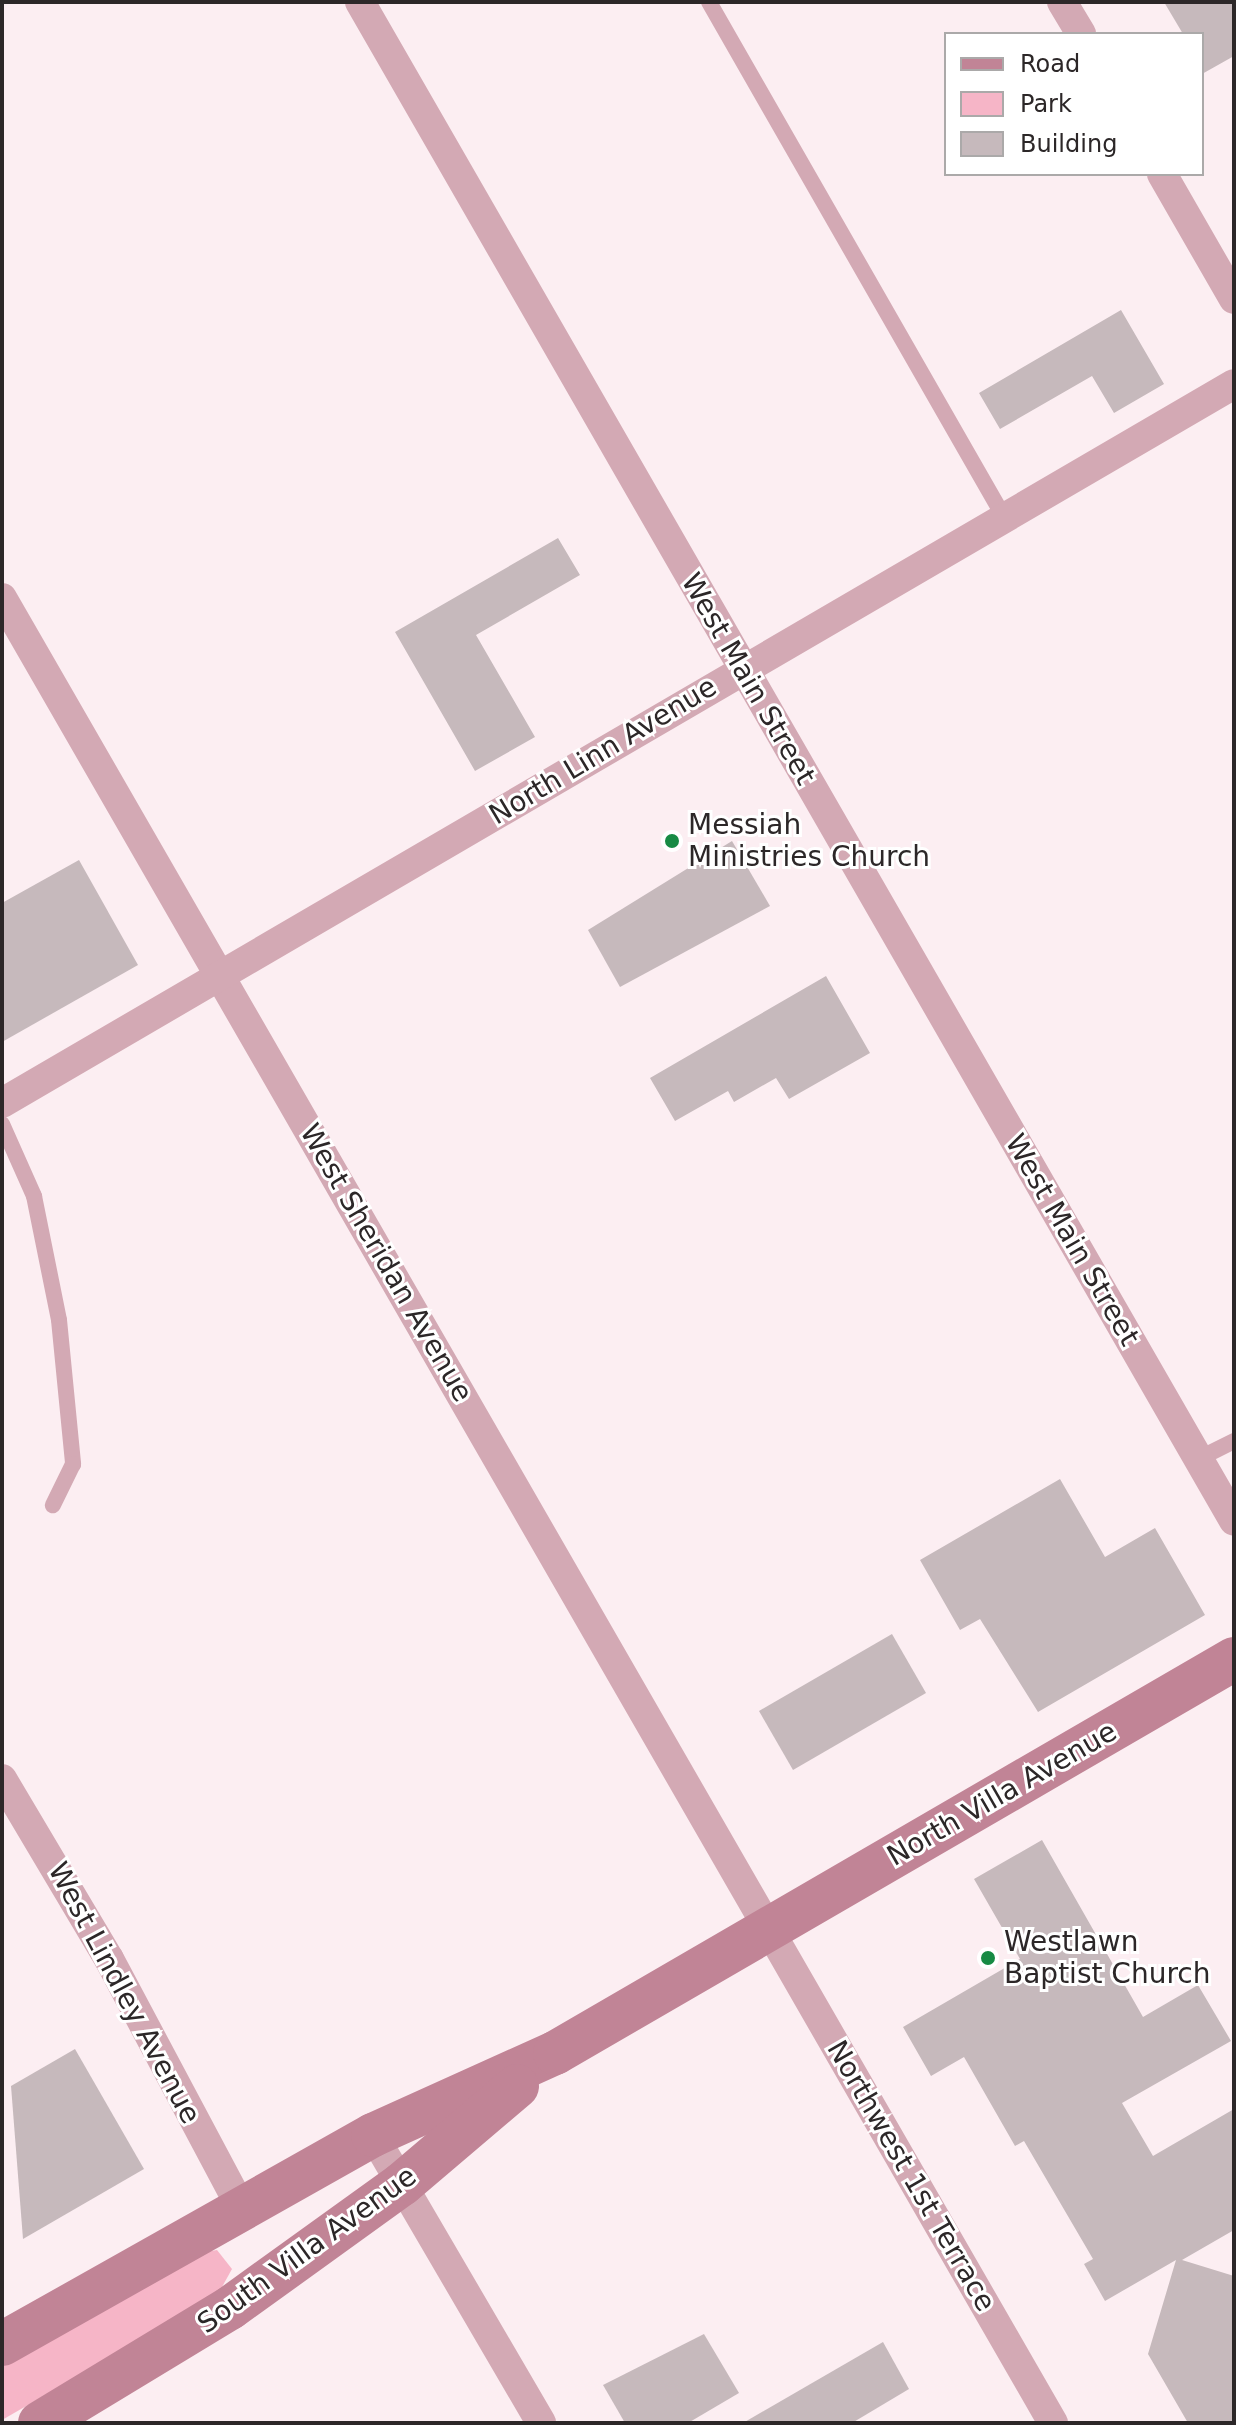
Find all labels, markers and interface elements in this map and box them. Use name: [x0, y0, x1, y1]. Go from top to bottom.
legend: [944, 32, 1204, 176]
text: Road: [1020, 50, 1080, 78]
text: Park: [1020, 90, 1072, 118]
text: Building: [1020, 130, 1117, 158]
street label: West Main Street: [674, 567, 822, 791]
street label: North Linn Avenue: [483, 670, 723, 832]
place label: Messiah Ministries Church: [688, 808, 930, 874]
marker: Messiah Ministries Church: [663, 832, 681, 850]
street label: West Sheridan Avenue: [293, 1118, 479, 1408]
street label: West Main Street: [998, 1128, 1146, 1352]
street label: North Villa Avenue: [881, 1715, 1123, 1873]
street label: West Lindley Avenue: [41, 1857, 207, 2129]
place label: Westlawn Baptist Church: [1004, 1925, 1210, 1991]
marker: Westlawn Baptist Church: [979, 1949, 997, 1967]
street label: Northwest 1st Terrace: [820, 2035, 1002, 2317]
street label: South Villa Avenue: [191, 2159, 423, 2341]

